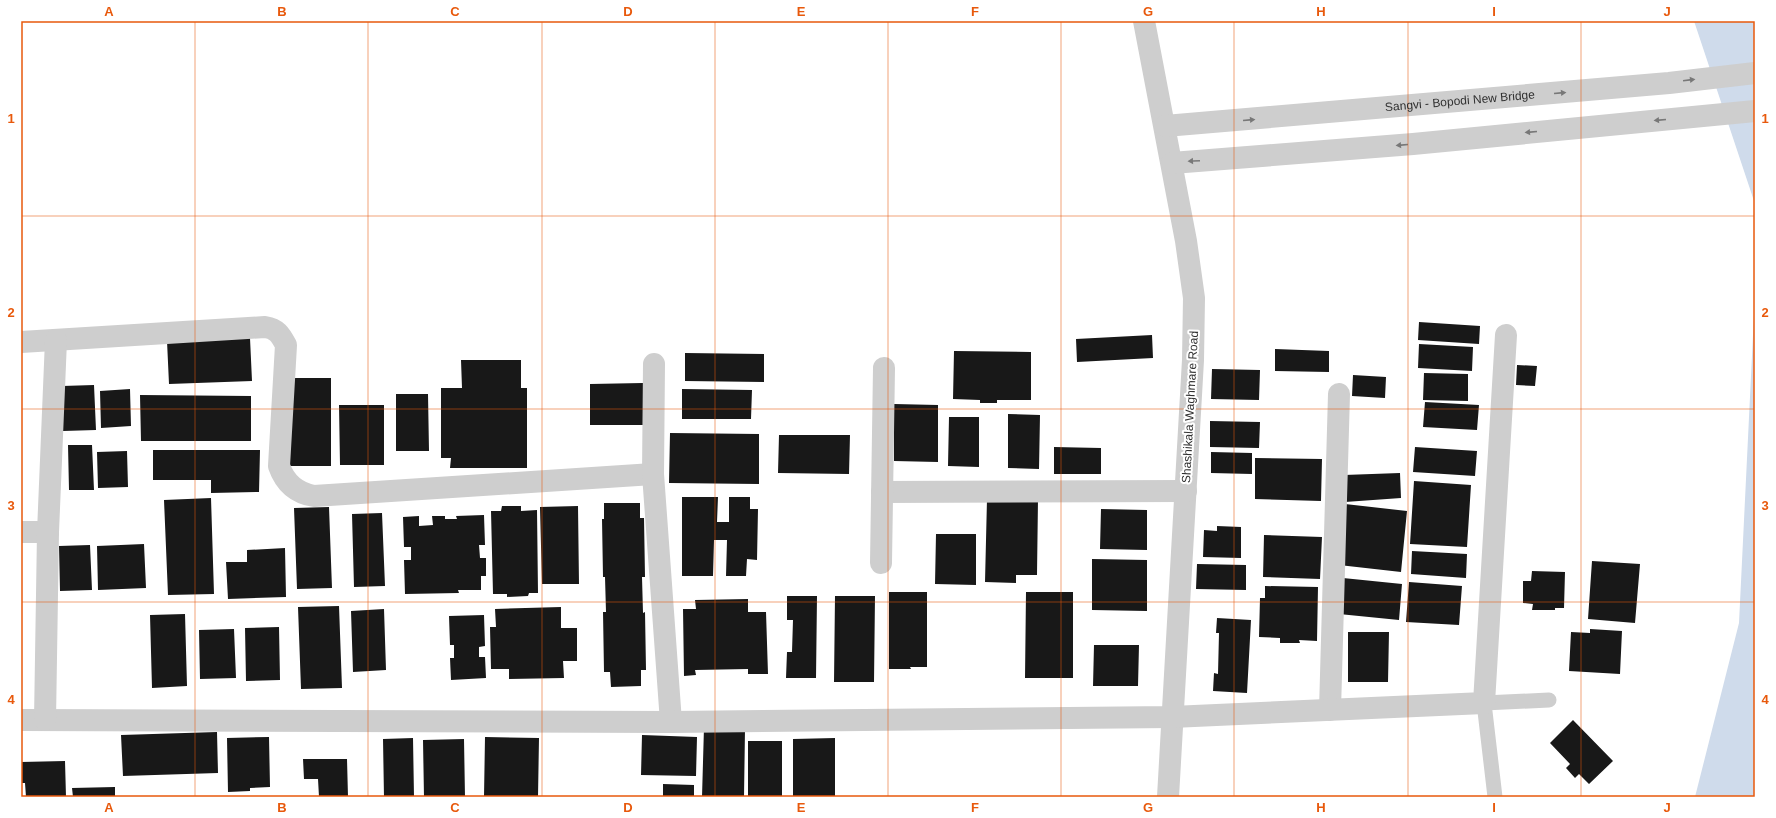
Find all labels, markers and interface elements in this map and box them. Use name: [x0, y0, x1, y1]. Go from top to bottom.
text: A: [104, 4, 114, 19]
text: B: [277, 4, 287, 19]
text: C: [450, 4, 460, 19]
text: D: [623, 4, 633, 19]
text: E: [797, 4, 806, 19]
text: F: [971, 4, 979, 19]
text: G: [1143, 4, 1153, 19]
text: H: [1316, 4, 1326, 19]
text: I: [1492, 4, 1496, 19]
text: J: [1663, 4, 1671, 19]
one-way arrow: [1683, 77, 1695, 84]
street label: Sangvi - Bopodi New Bridge: [1384, 87, 1536, 114]
one-way arrow: [1554, 89, 1566, 96]
text: 1: [7, 111, 15, 126]
text: 1: [1761, 111, 1769, 126]
one-way arrow: [1654, 116, 1666, 123]
one-way arrow: [1243, 117, 1255, 123]
one-way arrow: [1525, 129, 1537, 136]
one-way arrow: [1396, 141, 1408, 148]
one-way arrow: [1188, 158, 1200, 165]
text: 2: [7, 305, 15, 320]
text: 2: [1761, 305, 1769, 320]
street label: Shashikala Waghmare Road: [1179, 331, 1201, 483]
text: 3: [7, 498, 15, 513]
text: 3: [1761, 498, 1769, 513]
text: 4: [7, 692, 15, 707]
text: 4: [1761, 692, 1769, 707]
text: A: [104, 800, 114, 815]
text: B: [277, 800, 287, 815]
text: C: [450, 800, 460, 815]
text: D: [623, 800, 633, 815]
text: E: [797, 800, 806, 815]
text: F: [971, 800, 979, 815]
text: G: [1143, 800, 1153, 815]
text: H: [1316, 800, 1326, 815]
text: I: [1492, 800, 1496, 815]
text: J: [1663, 800, 1671, 815]

